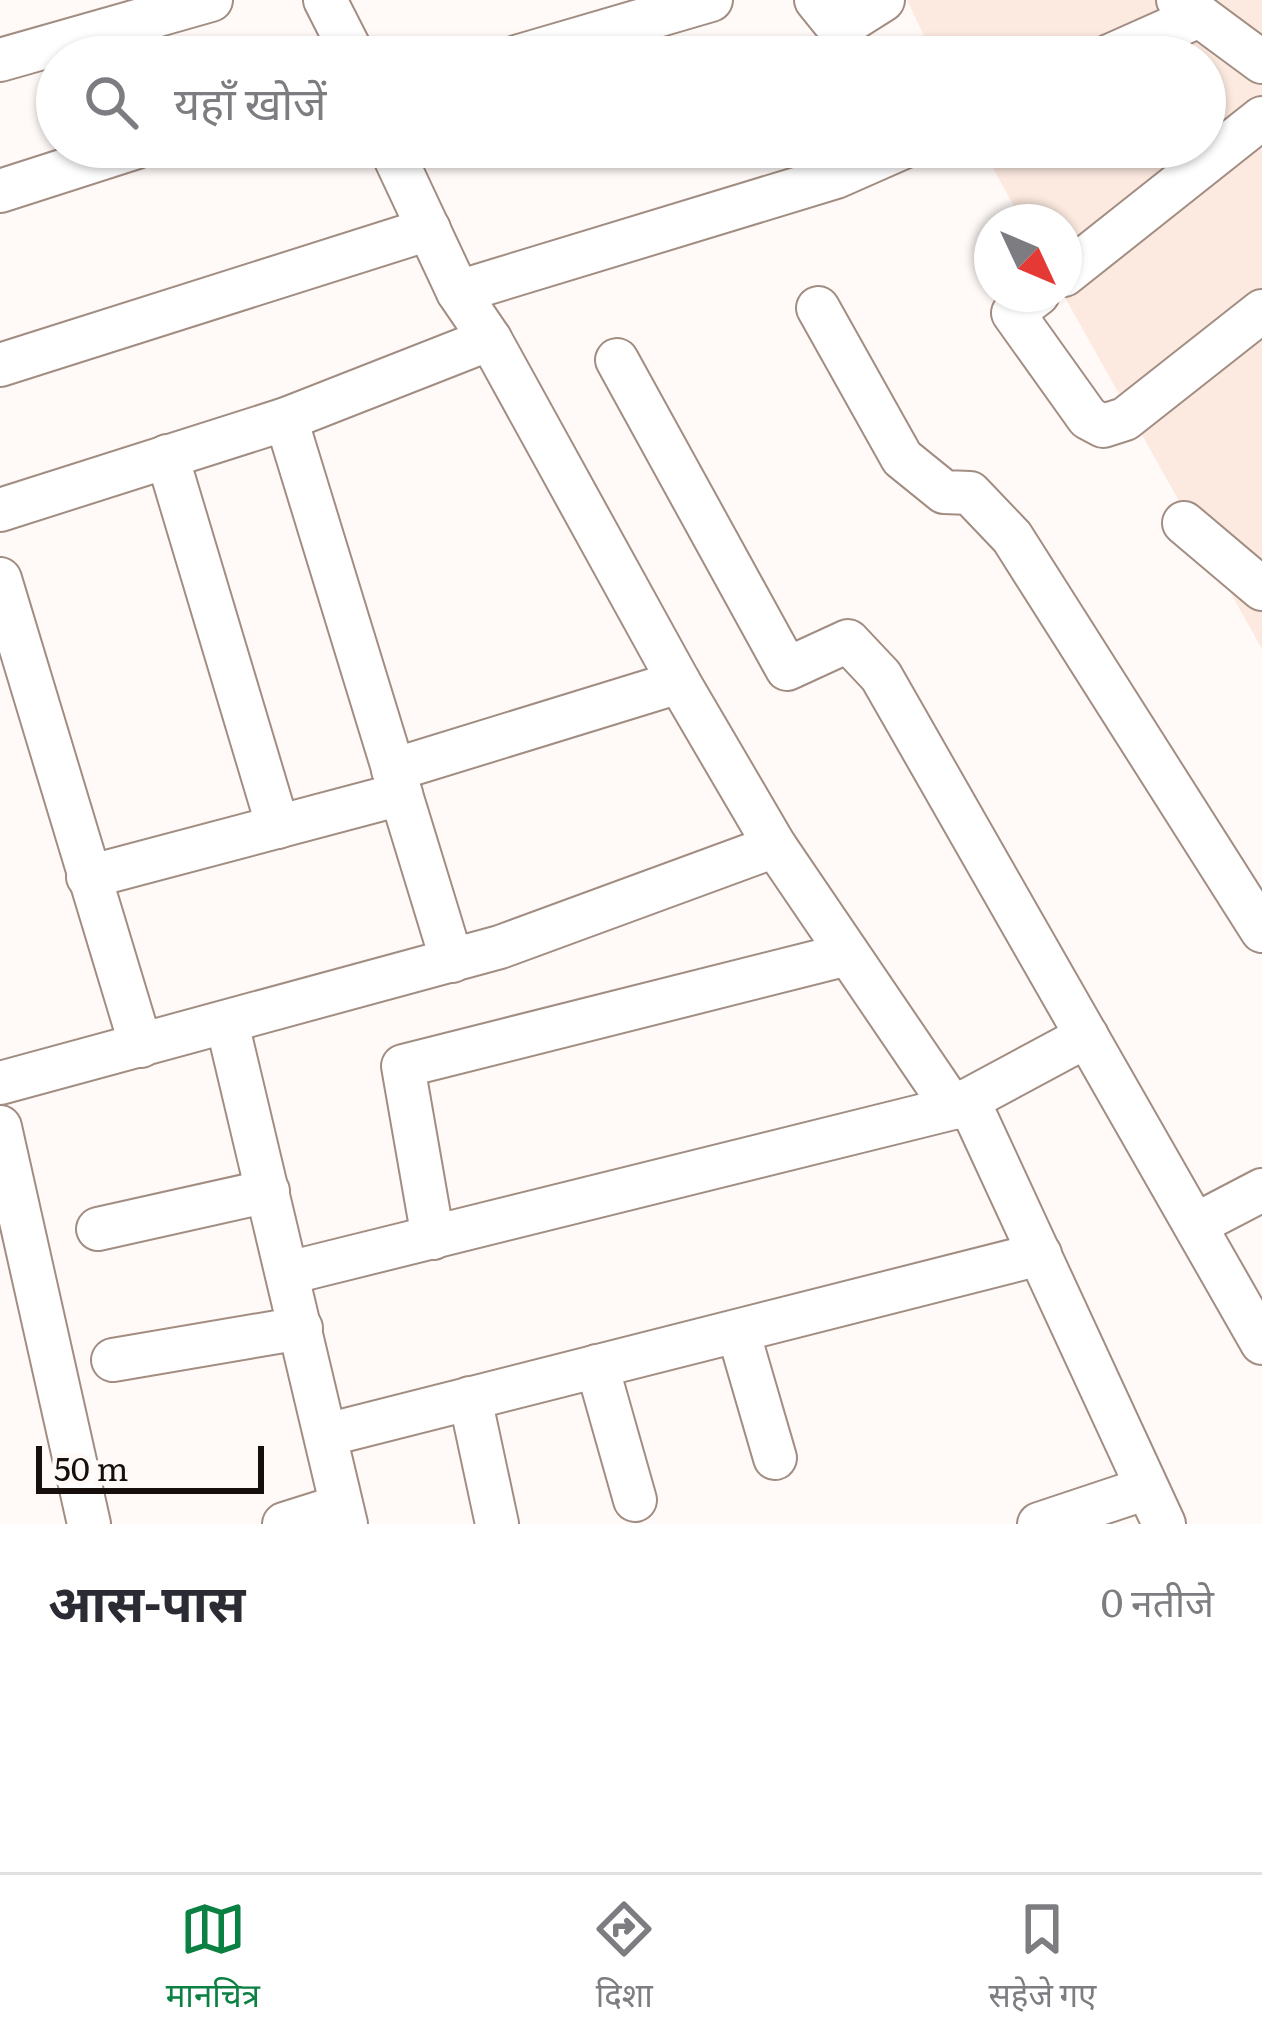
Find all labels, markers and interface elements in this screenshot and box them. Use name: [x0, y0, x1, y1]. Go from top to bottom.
search box: [36, 36, 1226, 168]
text: यहाँ खोजें: [174, 67, 327, 134]
icon: search: [78, 69, 144, 135]
north arrow: [974, 204, 1082, 312]
scale bar: [36, 1440, 264, 1493]
text: 50 m: [54, 1442, 128, 1491]
text: आस-पास: [48, 1562, 245, 1638]
text: 0 नतीजे: [1101, 1571, 1214, 1629]
tab: मानचित्र: [166, 1896, 260, 2020]
tab: दिशा: [591, 1896, 657, 2020]
tab: सहेजे गए: [989, 1896, 1096, 2020]

